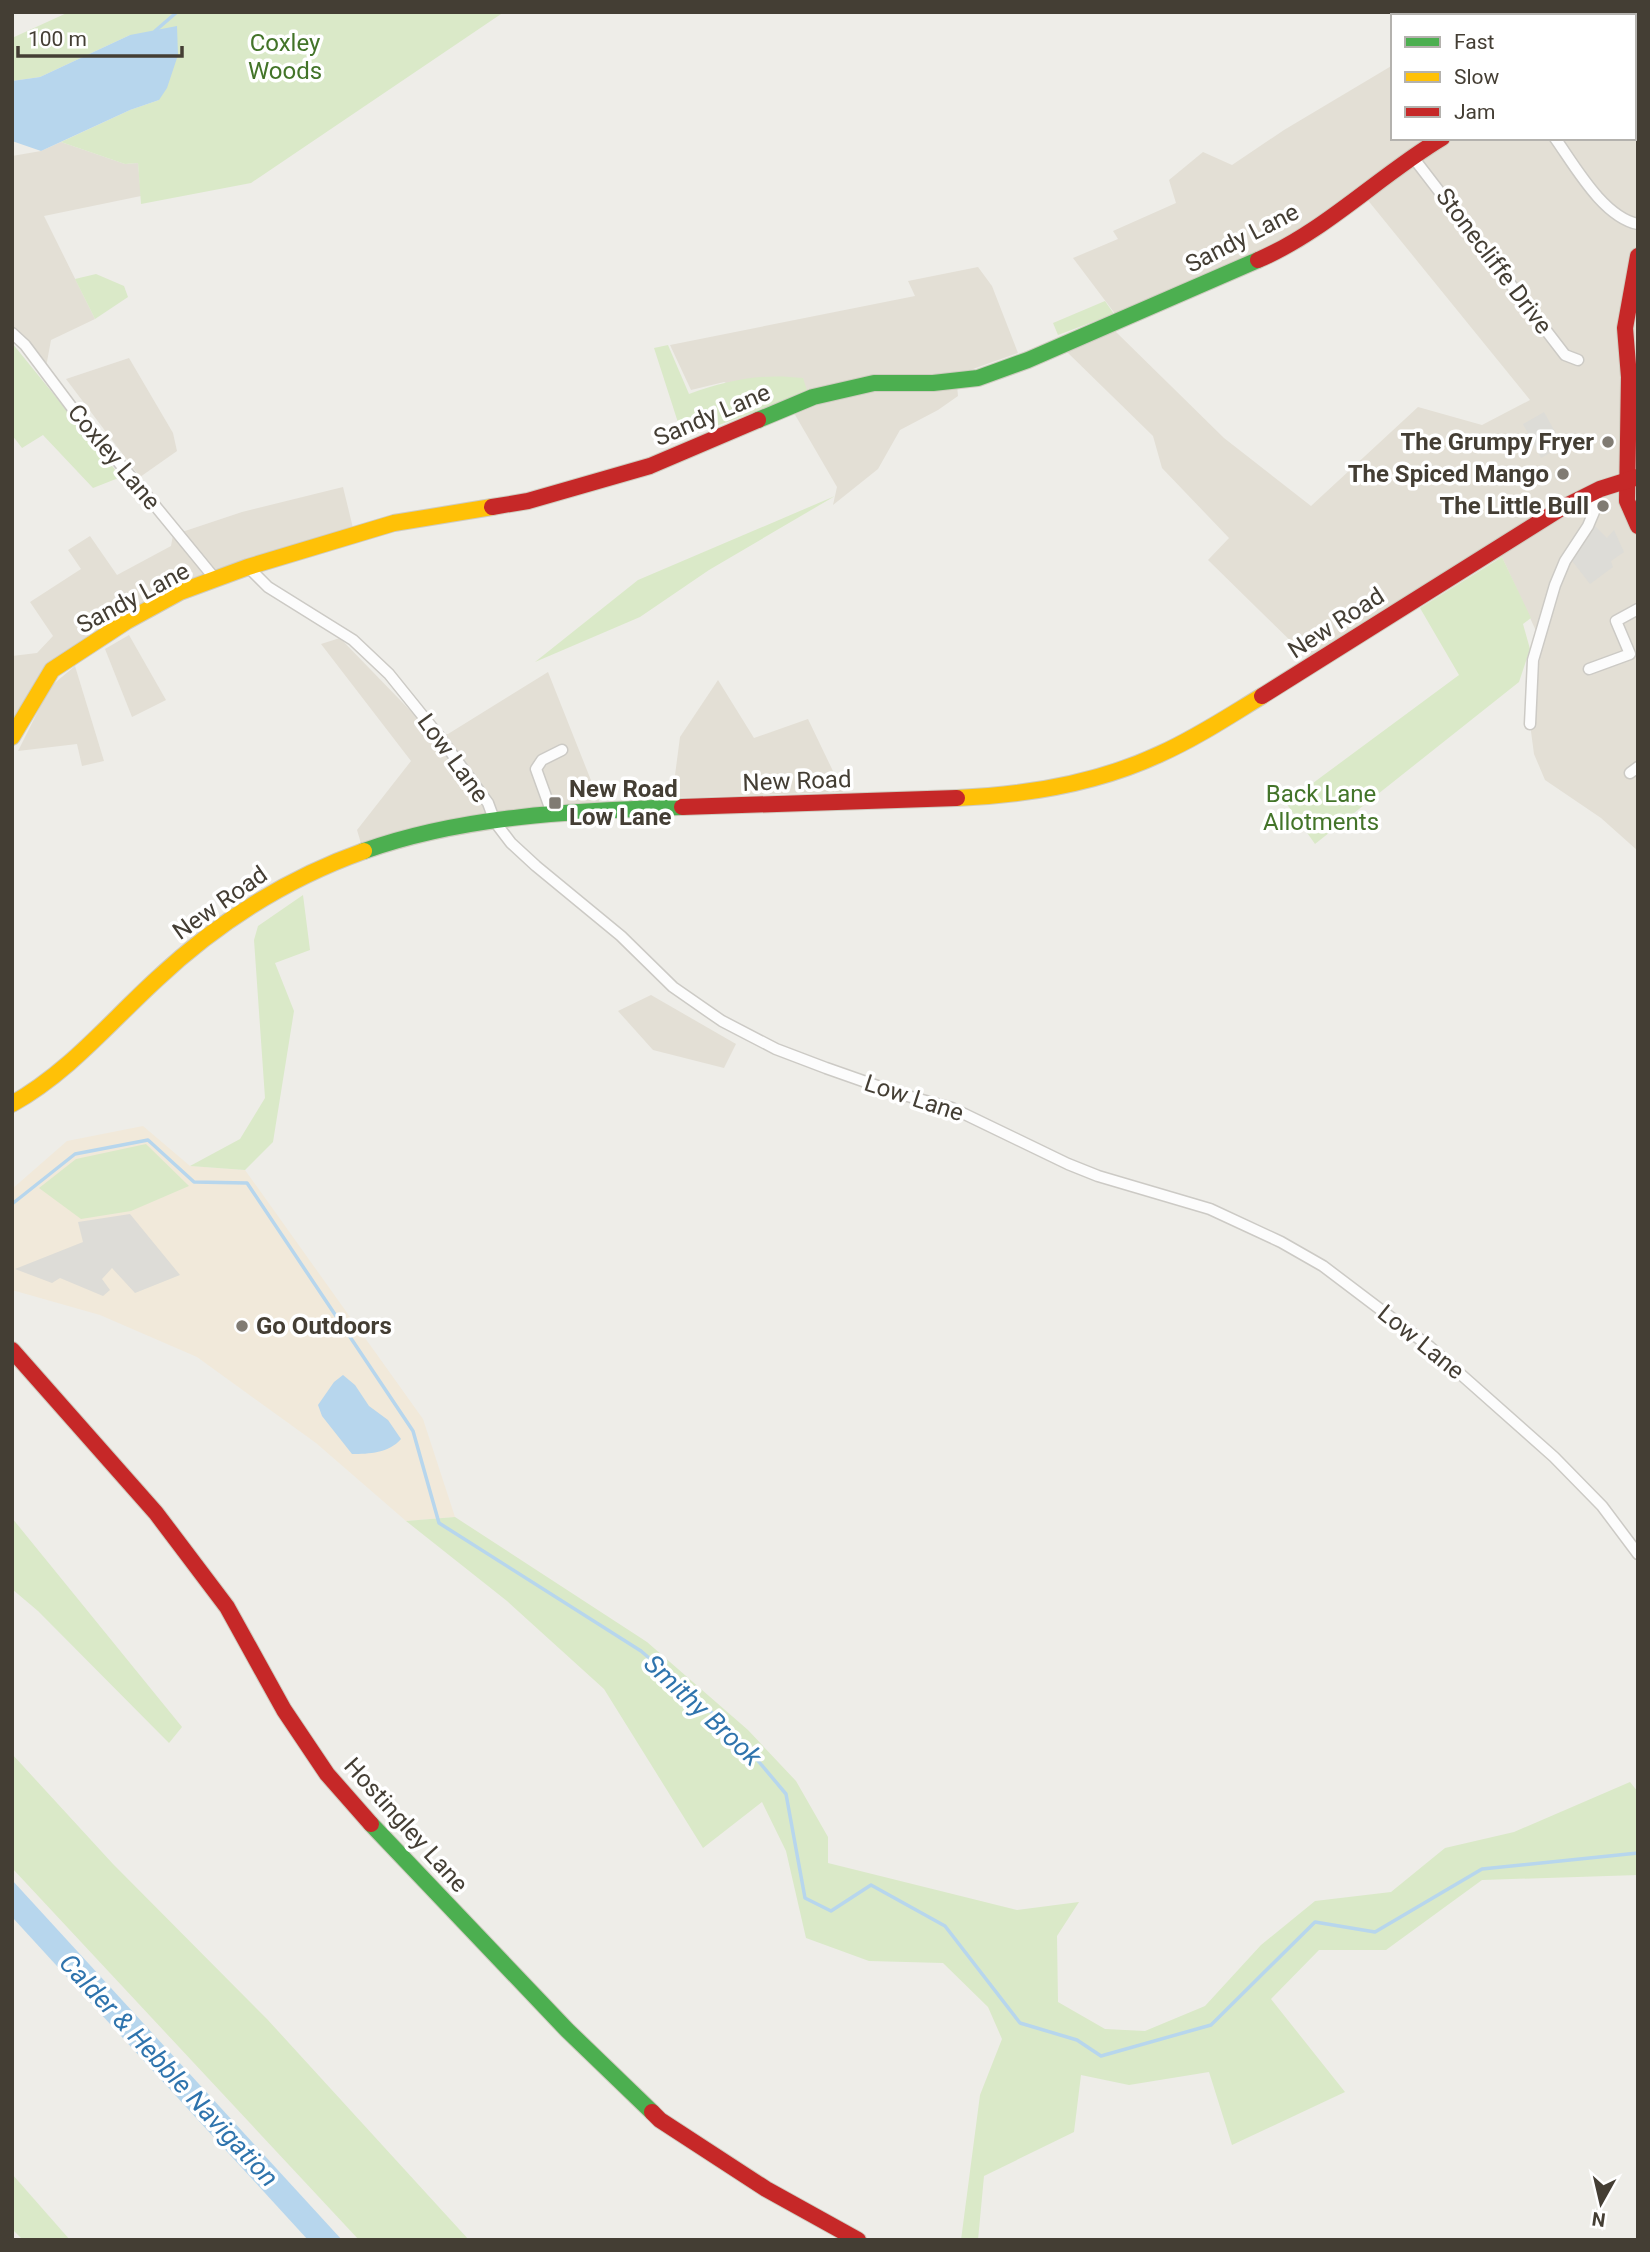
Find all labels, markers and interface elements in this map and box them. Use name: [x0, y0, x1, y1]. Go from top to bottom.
scale bar: [18, 14, 182, 58]
legend: [1391, 14, 1636, 140]
text: 100 m: [28, 27, 87, 51]
park label: Coxley Woods: [248, 29, 322, 85]
text: Fast: [1454, 30, 1495, 54]
text: Slow: [1454, 65, 1500, 89]
text: Jam: [1454, 100, 1495, 124]
street label: Stonecliffe Drive: [1430, 183, 1558, 339]
street label: Sandy Lane: [1181, 198, 1303, 278]
street label: Sandy Lane: [650, 378, 774, 452]
street label: Coxley Lane: [62, 399, 166, 515]
place label: The Grumpy Fryer: [1400, 428, 1594, 456]
marker: The Grumpy Fryer: [1600, 434, 1616, 450]
place label: The Spiced Mango: [1348, 460, 1549, 488]
marker: The Spiced Mango: [1555, 466, 1571, 482]
place label: The Little Bull: [1439, 492, 1589, 520]
marker: The Little Bull: [1595, 498, 1611, 514]
street label: Sandy Lane: [72, 557, 194, 639]
street label: New Road: [1283, 582, 1389, 664]
street label: Low Lane: [412, 708, 494, 808]
street label: New Road: [742, 765, 852, 797]
place label: New Road Low Lane: [569, 775, 678, 831]
park label: Back Lane Allotments: [1263, 780, 1379, 836]
marker: New Road Low Lane: [547, 795, 563, 811]
street label: New Road: [167, 860, 273, 946]
street label: Low Lane: [861, 1069, 967, 1127]
street label: Low Lane: [1372, 1299, 1470, 1385]
place label: Go Outdoors: [256, 1312, 392, 1340]
marker: Go Outdoors: [234, 1318, 250, 1334]
water label: Smithy Brook: [638, 1648, 769, 1773]
street label: Hostingley Lane: [338, 1752, 474, 1898]
water label: Calder & Hebble Navigation: [53, 1948, 285, 2192]
north arrow: [1566, 2168, 1636, 2238]
text: N: [1590, 2207, 1607, 2232]

